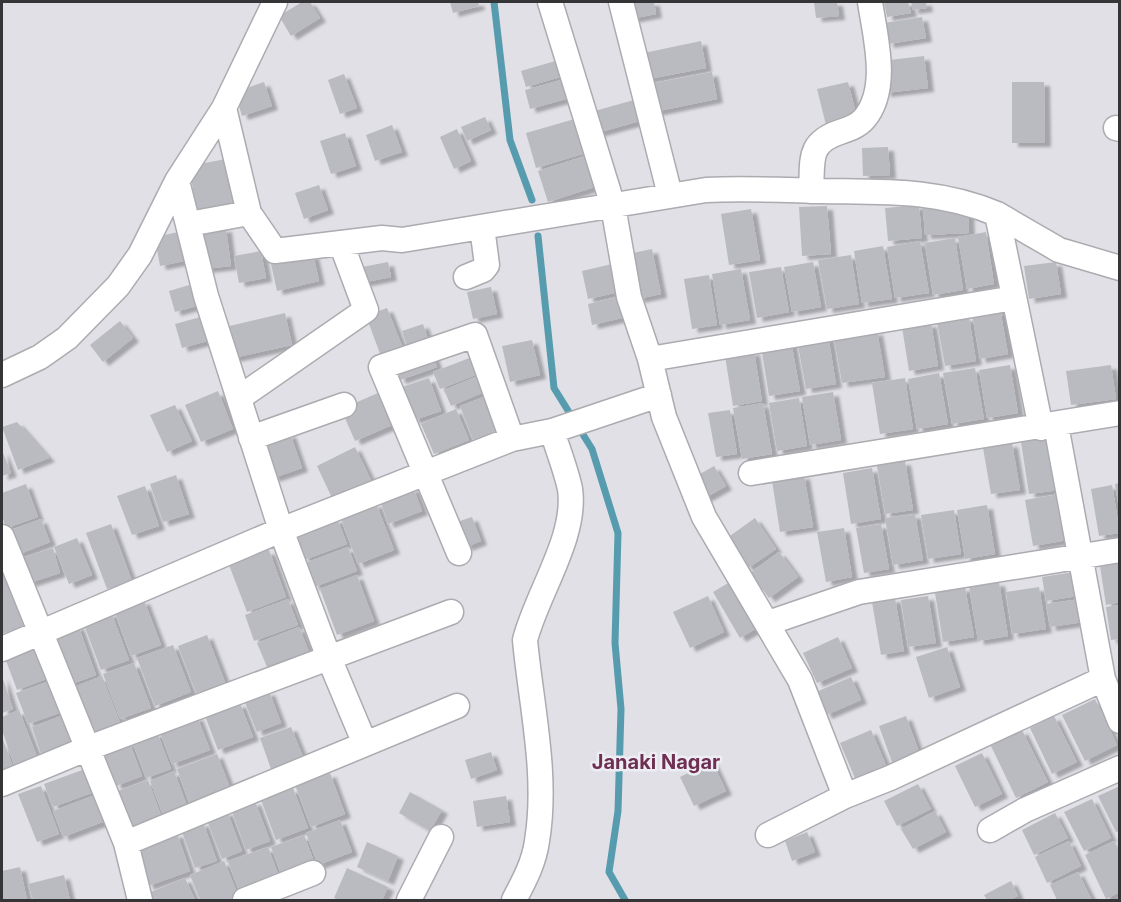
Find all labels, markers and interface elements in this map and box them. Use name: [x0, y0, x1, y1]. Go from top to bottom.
district label: Janaki Nagar: [592, 750, 720, 774]

